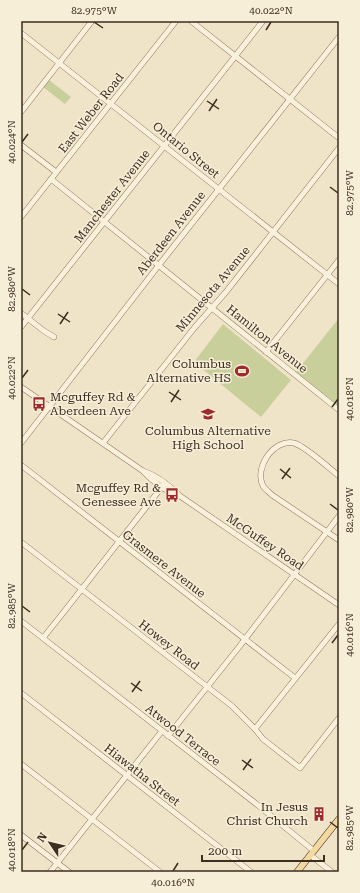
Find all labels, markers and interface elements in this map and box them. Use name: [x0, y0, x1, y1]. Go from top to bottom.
text: 82.975°W: [71, 5, 118, 16]
text: 40.022°N: [249, 5, 293, 16]
street label: East Weber Road: [55, 70, 127, 156]
street label: Ontario Street: [150, 119, 223, 181]
text: 40.024°N: [6, 120, 17, 164]
street label: Manchester Avenue: [71, 146, 153, 245]
text: 82.975°W: [344, 169, 355, 216]
street label: Aberdeen Avenue: [134, 188, 208, 278]
street label: Minnesota Avenue: [173, 243, 253, 335]
text: 82.980°W: [6, 265, 17, 312]
street label: Hamilton Avenue: [224, 302, 311, 376]
text: 40.022°N: [6, 356, 17, 400]
place label: Columbus Alternative HS: [147, 357, 231, 385]
sports icon: Columbus Alternative HS: [234, 363, 250, 379]
text: 40.018°N: [344, 377, 355, 421]
place label: Mcguffey Rd & Aberdeen Ave: [50, 390, 135, 418]
bus stop icon: Mcguffey Rd & Aberdeen Ave: [31, 396, 47, 412]
school or university icon: Columbus Alternative High School: [200, 406, 216, 422]
place label: Columbus Alternative High School: [145, 424, 271, 452]
place label: Mcguffey Rd & Genessee Ave: [76, 481, 161, 509]
text: 82.980°W: [344, 486, 355, 533]
bus stop icon: Mcguffey Rd & Genessee Ave: [164, 487, 180, 503]
street label: McGuffey Road: [224, 511, 307, 573]
street label: Grasmere Avenue: [120, 527, 209, 601]
text: 82.985°W: [6, 582, 17, 629]
text: 40.016°N: [344, 613, 355, 657]
street label: Howey Road: [136, 617, 202, 673]
street label: Atwood Terrace: [143, 701, 224, 769]
street label: Hiawatha Street: [101, 741, 183, 809]
place label: In Jesus Christ Church: [227, 800, 308, 828]
text: 82.985°W: [344, 804, 355, 851]
building icon: In Jesus Christ Church: [311, 806, 327, 822]
north arrow: [30, 823, 70, 863]
text: 40.018°N: [6, 828, 17, 872]
text: N: [34, 830, 50, 845]
scale bar: [202, 837, 324, 863]
text: 200 m: [208, 844, 242, 858]
text: 40.016°N: [151, 877, 195, 888]

